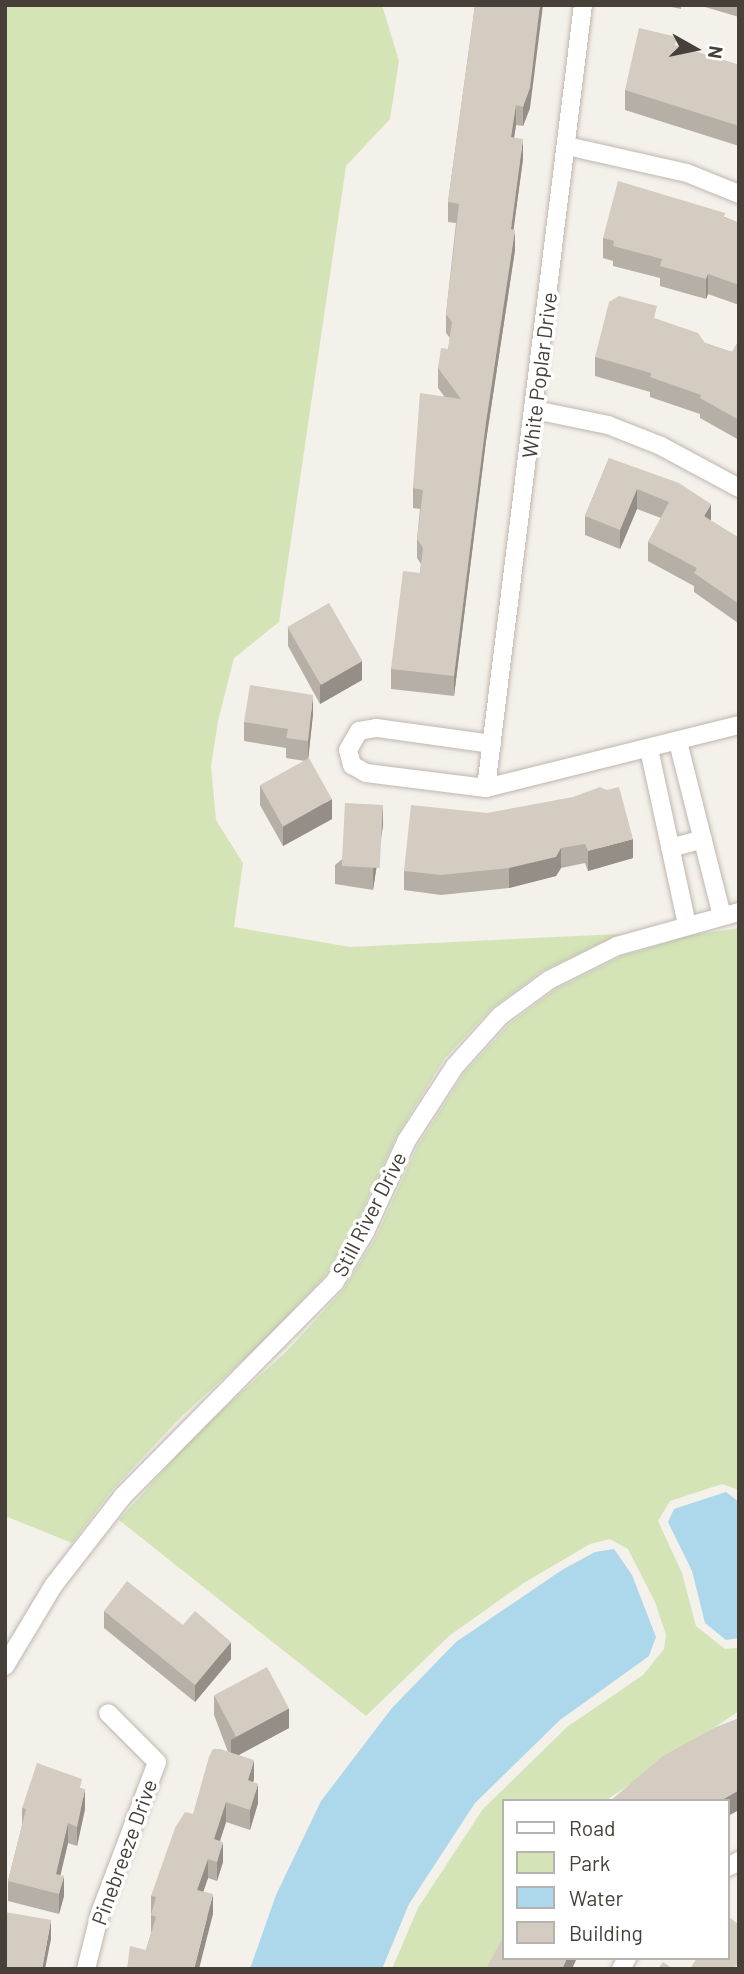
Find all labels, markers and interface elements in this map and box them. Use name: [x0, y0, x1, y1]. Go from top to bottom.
north arrow: [660, 14, 730, 84]
text: N: [704, 44, 729, 60]
street label: White Poplar Drive: [516, 291, 562, 459]
street label: Still River Drive: [327, 1147, 411, 1281]
street label: Pinebreeze Drive: [86, 1776, 162, 1928]
legend: [503, 1799, 730, 1960]
text: Road: [569, 1815, 615, 1840]
text: Park: [569, 1850, 610, 1875]
text: Water: [569, 1885, 623, 1910]
text: Building: [569, 1920, 643, 1945]

